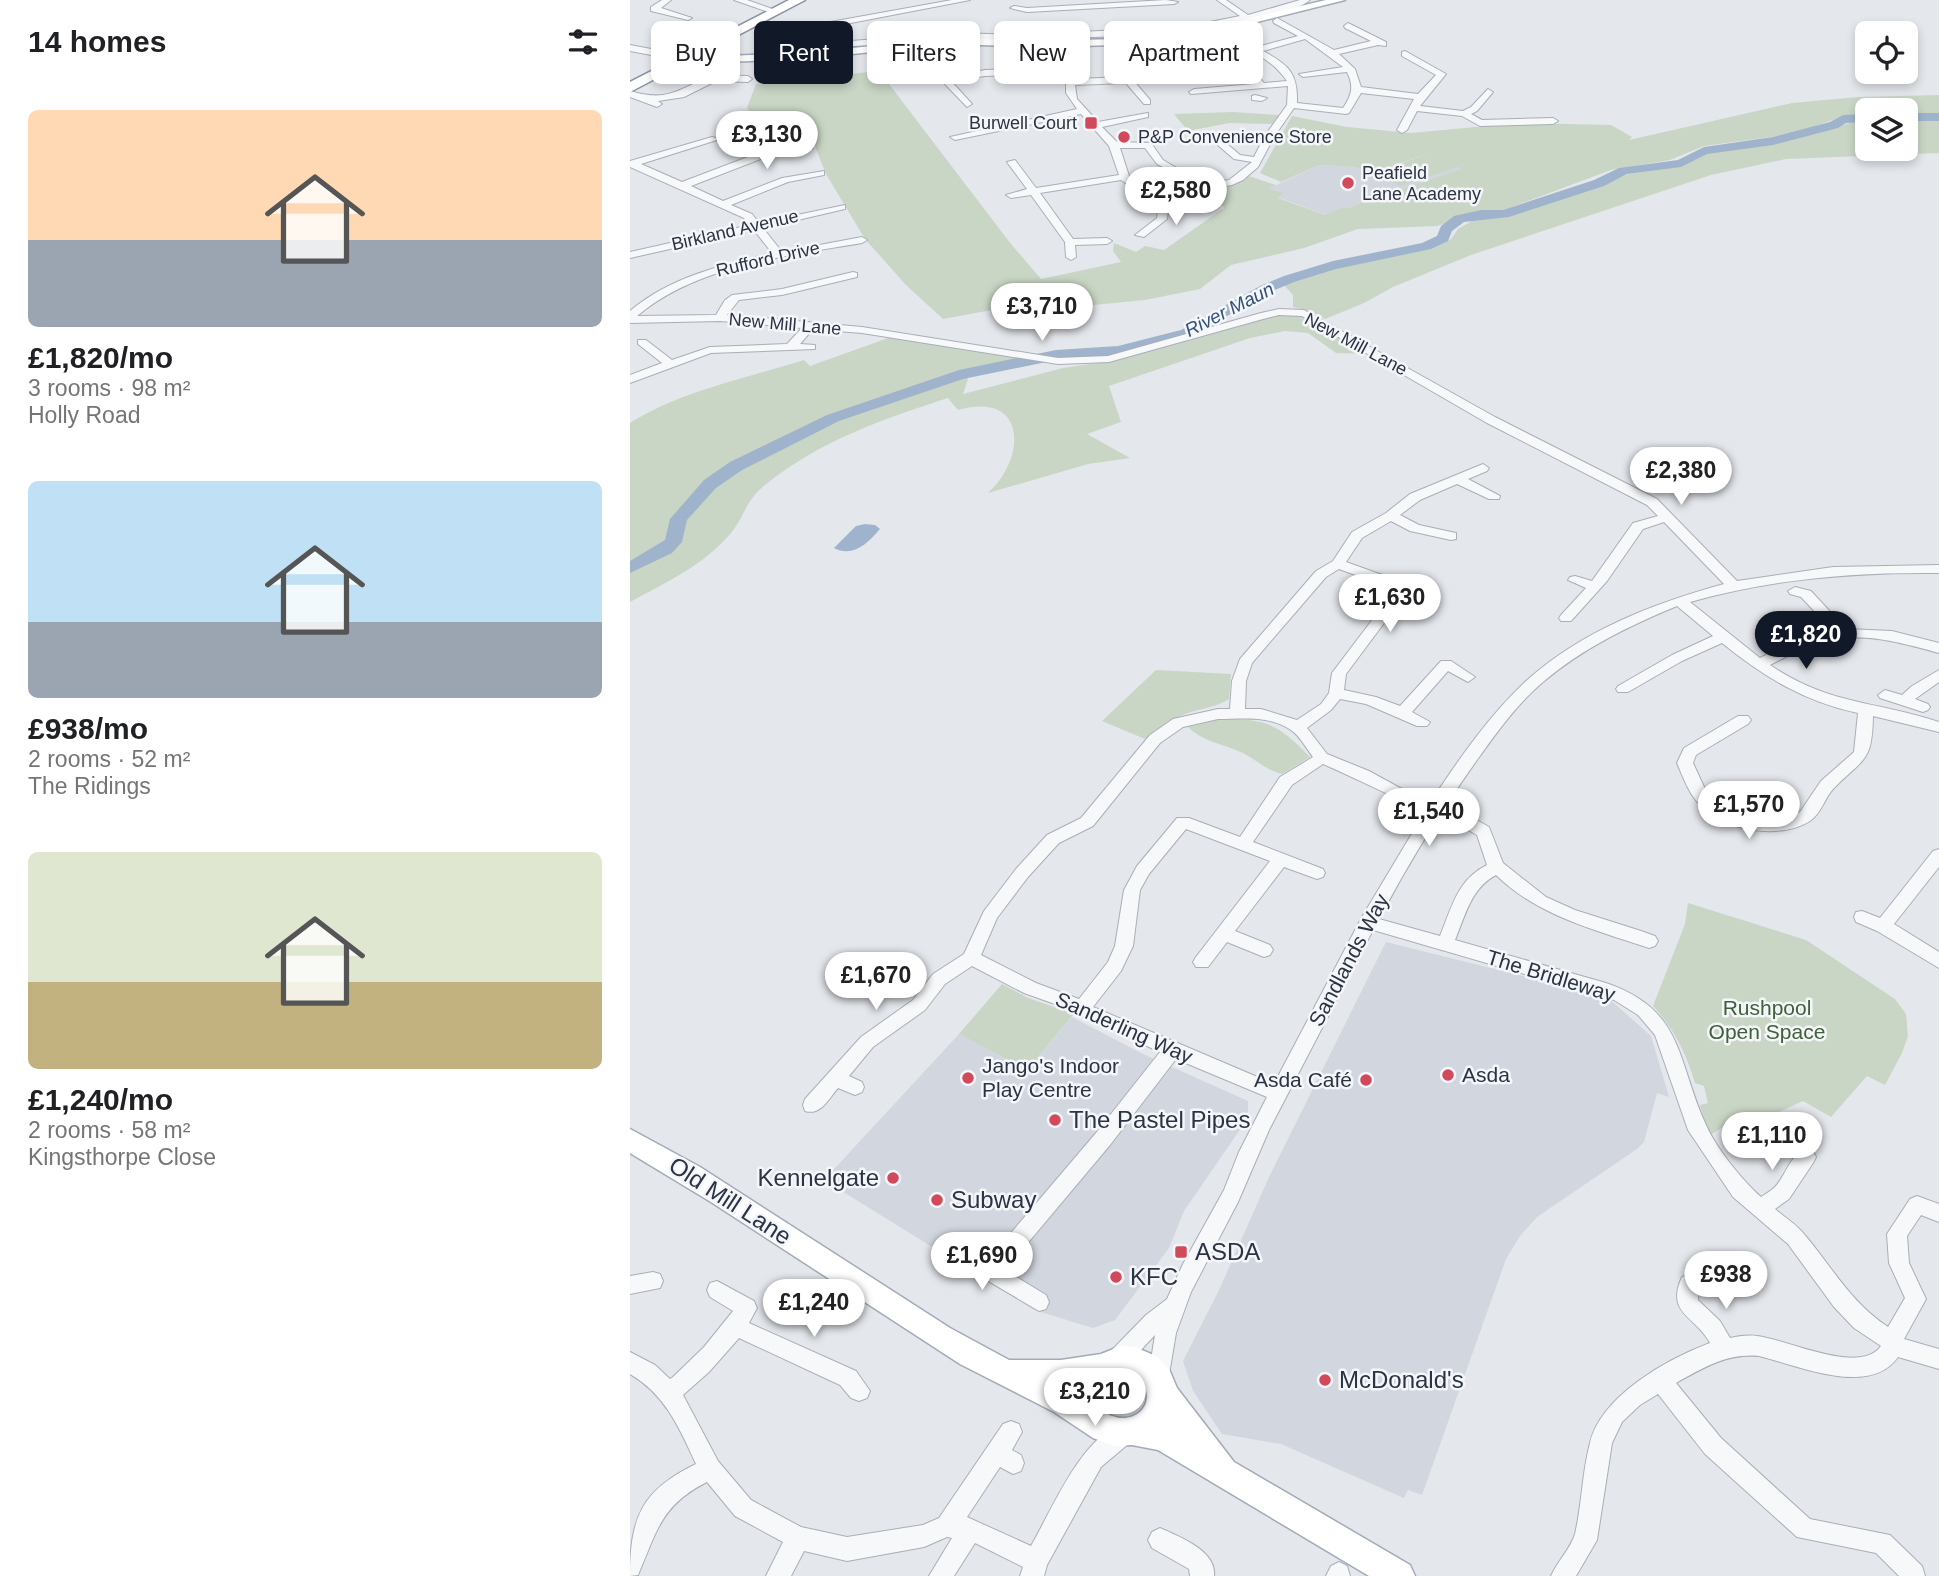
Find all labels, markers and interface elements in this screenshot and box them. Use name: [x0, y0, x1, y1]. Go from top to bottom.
chip: Buy: [651, 21, 740, 84]
chip: Rent: [754, 21, 853, 84]
chip: Filters: [867, 21, 980, 84]
chip: New: [994, 21, 1090, 84]
chip: Apartment: [1104, 21, 1263, 84]
map controls: [1855, 21, 1918, 161]
button: locate: [1855, 21, 1918, 84]
icon: filters: [564, 23, 602, 61]
text: 14 homes: [28, 25, 166, 58]
button: layers: [1855, 98, 1918, 161]
pin: £3,130: [710, 111, 824, 171]
place label: Burwell Court: [969, 113, 1077, 133]
marker: Burwell Court: [1083, 115, 1099, 131]
text: £3,130: [732, 121, 802, 147]
place label: P&P Convenience Store: [1138, 127, 1332, 147]
marker: P&P Convenience Store: [1116, 129, 1132, 145]
icon: home: [252, 156, 378, 282]
place label: Peafield Lane Academy: [1362, 163, 1481, 204]
pin: £2,580: [1119, 168, 1233, 227]
marker: Peafield Lane Academy: [1340, 175, 1356, 191]
text: £2,580: [1141, 177, 1211, 203]
street label: Birkland Avenue: [670, 206, 800, 254]
street label: Rufford Drive: [714, 237, 822, 281]
water label: River Maun: [1181, 278, 1277, 341]
pin: £3,710: [985, 284, 1099, 343]
text: £3,710: [1007, 293, 1077, 319]
street label: New Mill Lane: [728, 309, 842, 339]
street label: New Mill Lane: [1301, 309, 1411, 379]
text: £1,820/mo: [28, 341, 173, 374]
text: 3 rooms · 98 m²: [28, 375, 190, 401]
text: Holly Road: [28, 402, 141, 428]
pin: £2,380: [1624, 448, 1738, 507]
text: £2,380: [1646, 457, 1716, 483]
icon: home: [252, 527, 378, 653]
pin: £1,630: [1333, 574, 1447, 634]
text: £1,630: [1355, 584, 1425, 610]
pin: £1,820: [1749, 612, 1863, 671]
text: £1,820: [1771, 621, 1841, 647]
text: £938/mo: [28, 712, 148, 745]
text: 2 rooms · 52 m²: [28, 746, 190, 772]
text: The Ridings: [28, 773, 151, 799]
pin: £1,570: [1692, 782, 1806, 841]
pin: £1,540: [1372, 788, 1486, 848]
text: £1,570: [1714, 791, 1784, 817]
text: £1,540: [1394, 798, 1464, 824]
street label: Sandlands Way: [1304, 889, 1393, 1030]
icon: home: [252, 898, 378, 1024]
street label: The Bridleway: [1484, 945, 1619, 1006]
pin: £1,670: [819, 953, 933, 1012]
text: £1,670: [841, 962, 911, 988]
street label: Sanderling Way: [1052, 987, 1197, 1068]
park label: Rushpool Open Space: [1709, 996, 1825, 1043]
place label: Jango's Indoor Play Centre: [982, 1054, 1119, 1101]
place label: Asda: [1462, 1063, 1510, 1086]
marker: Asda: [1440, 1067, 1456, 1083]
place label: Asda Café: [1254, 1068, 1352, 1091]
marker: Jango's Indoor Play Centre: [960, 1070, 976, 1086]
marker: Asda Café: [1358, 1072, 1374, 1088]
text: £1,240/mo: [28, 1083, 173, 1116]
place label: The Pastel Pipes: [1069, 1106, 1250, 1133]
marker: The Pastel Pipes: [1047, 1112, 1063, 1128]
pin: £1,110: [1715, 1112, 1829, 1172]
text: 2 rooms · 58 m²: [28, 1117, 190, 1143]
text: £1,110: [1737, 1122, 1807, 1148]
text: Kingsthorpe Close: [28, 1144, 216, 1170]
street label: Old Mill Lane: [664, 1151, 796, 1250]
place label: Kennelgate: [758, 1164, 879, 1191]
marker: Kennelgate: [885, 1170, 901, 1186]
place label: Subway: [951, 1186, 1036, 1213]
marker: Subway: [929, 1192, 945, 1208]
pin: £1,690: [925, 1232, 1039, 1292]
place label: ASDA: [1195, 1238, 1260, 1265]
text: £1,690: [947, 1242, 1017, 1268]
marker: ASDA: [1173, 1244, 1189, 1260]
pin: £938: [1685, 1252, 1767, 1311]
text: £938: [1700, 1261, 1752, 1287]
place label: KFC: [1130, 1263, 1178, 1290]
marker: KFC: [1108, 1269, 1124, 1285]
pin: £1,240: [757, 1280, 871, 1339]
text: £1,240: [779, 1289, 849, 1315]
place label: McDonald's: [1339, 1366, 1464, 1393]
pin: £3,210: [1038, 1368, 1152, 1428]
marker: McDonald's: [1317, 1372, 1333, 1388]
text: £3,210: [1060, 1378, 1130, 1404]

